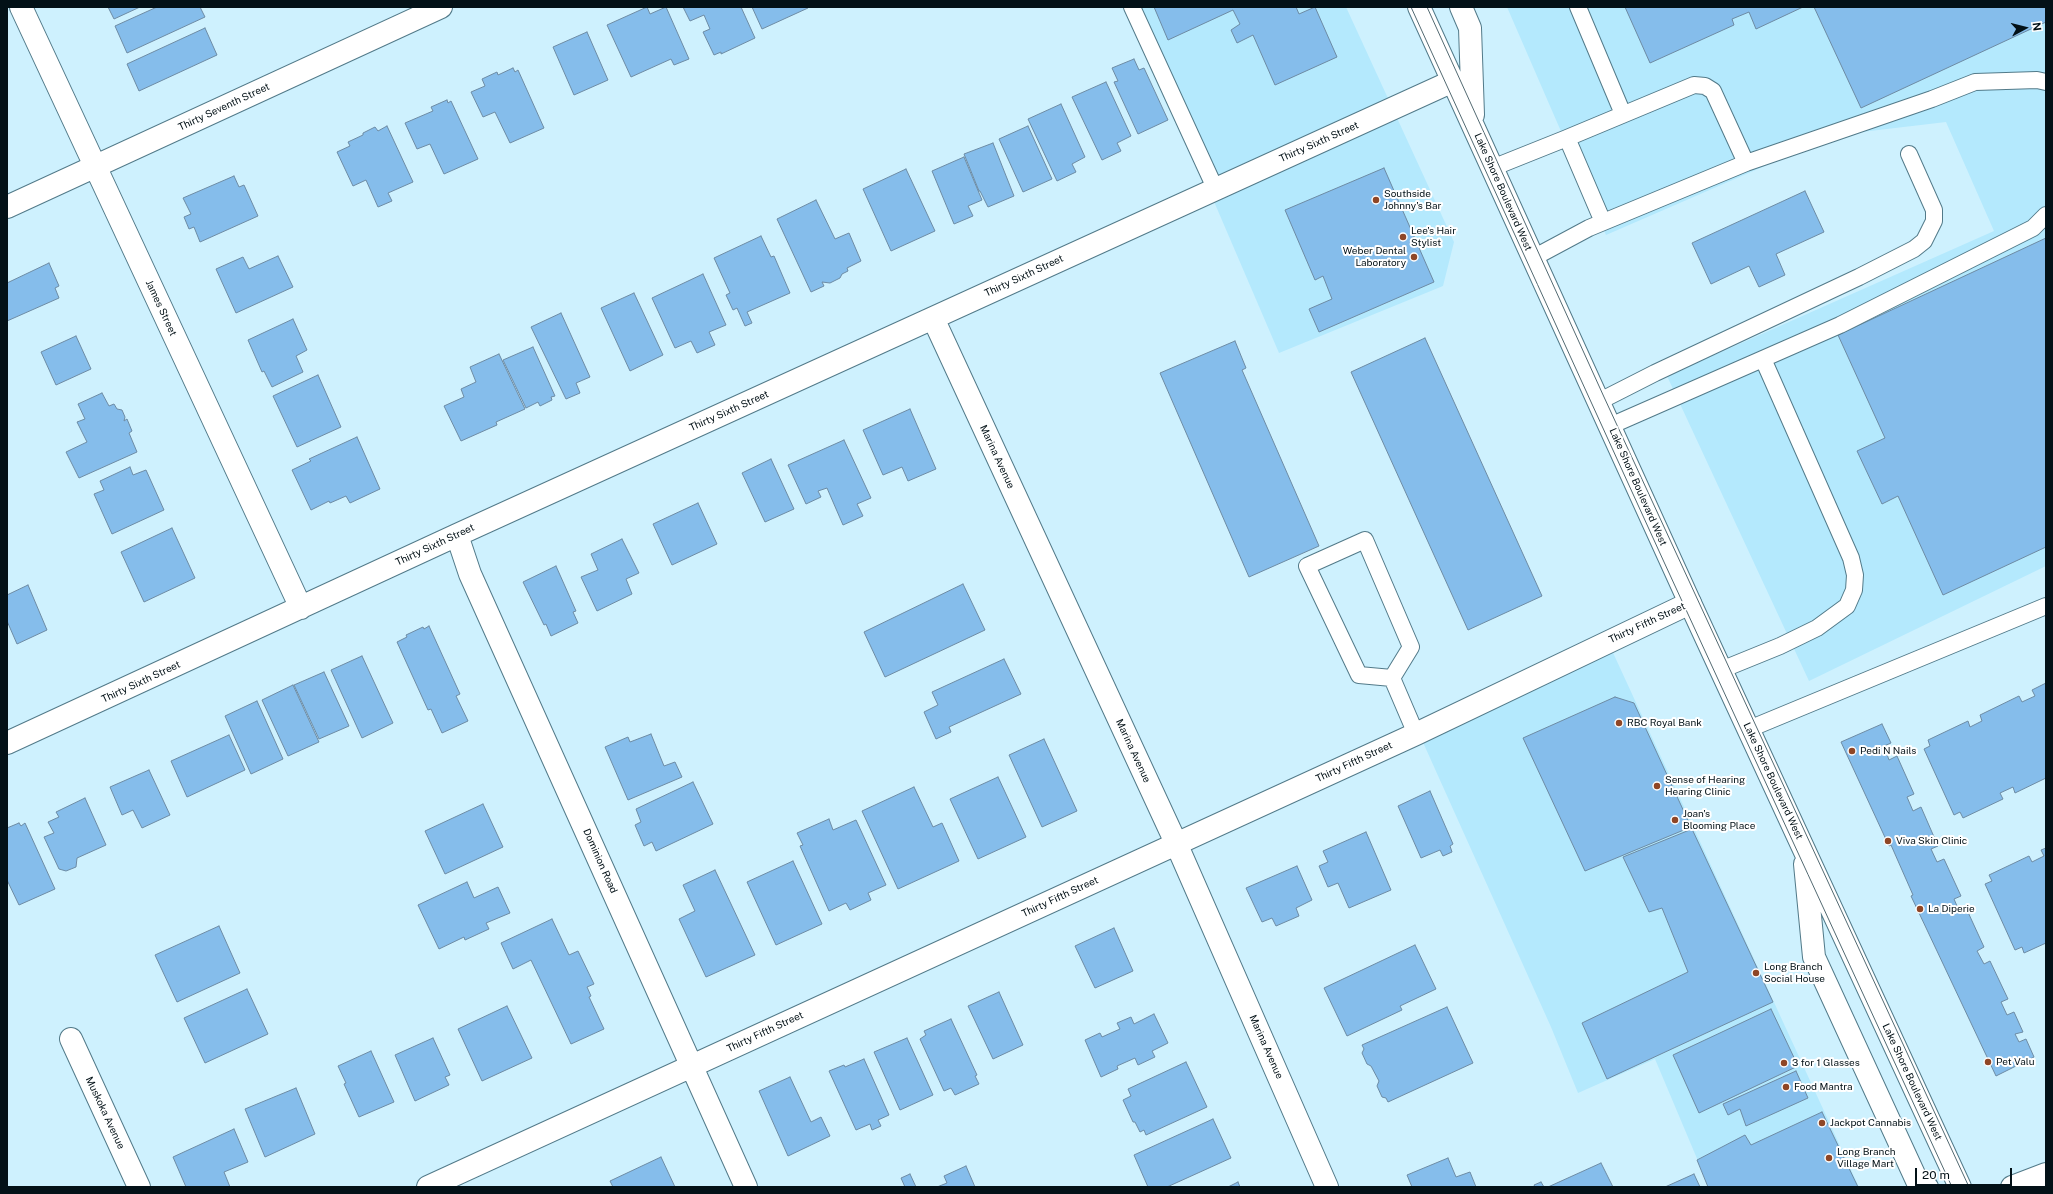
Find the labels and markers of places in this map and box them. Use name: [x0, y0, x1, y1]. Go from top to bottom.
place label: Southside Johnny's Bar: [1384, 188, 1441, 212]
marker: Southside Johnny's Bar: [1371, 195, 1381, 205]
place label: Lee's Hair Stylist: [1411, 225, 1456, 248]
marker: Lee's Hair Stylist: [1398, 232, 1408, 242]
place label: Weber Dental Laboratory: [1343, 245, 1406, 268]
marker: Weber Dental Laboratory: [1409, 252, 1419, 262]
place label: RBC Royal Bank: [1627, 717, 1702, 729]
marker: RBC Royal Bank: [1614, 718, 1624, 728]
place label: Pedi N Nails: [1860, 745, 1916, 757]
marker: Pedi N Nails: [1847, 746, 1857, 756]
place label: Sense of Hearing Hearing Clinic: [1665, 774, 1745, 798]
marker: Sense of Hearing Hearing Clinic: [1652, 781, 1662, 791]
place label: Joan's Blooming Place: [1683, 808, 1755, 832]
marker: Joan's Blooming Place: [1670, 815, 1680, 825]
place label: Viva Skin Clinic: [1896, 835, 1967, 847]
marker: Viva Skin Clinic: [1883, 836, 1893, 846]
place label: La Diperie: [1928, 903, 1975, 915]
marker: La Diperie: [1915, 904, 1925, 914]
place label: Long Branch Social House: [1764, 961, 1825, 984]
marker: Long Branch Social House: [1751, 968, 1761, 978]
place label: Pet Valu: [1996, 1056, 2035, 1068]
place label: 3 for 1 Glasses: [1792, 1057, 1860, 1069]
marker: Pet Valu: [1983, 1057, 1993, 1067]
marker: 3 for 1 Glasses: [1779, 1058, 1789, 1068]
place label: Food Mantra: [1794, 1081, 1853, 1093]
marker: Food Mantra: [1781, 1082, 1791, 1092]
place label: Jackpot Cannabis: [1830, 1117, 1911, 1129]
marker: Jackpot Cannabis: [1817, 1118, 1827, 1128]
place label: Long Branch Village Mart: [1837, 1146, 1896, 1170]
marker: Long Branch Village Mart: [1824, 1153, 1834, 1163]

